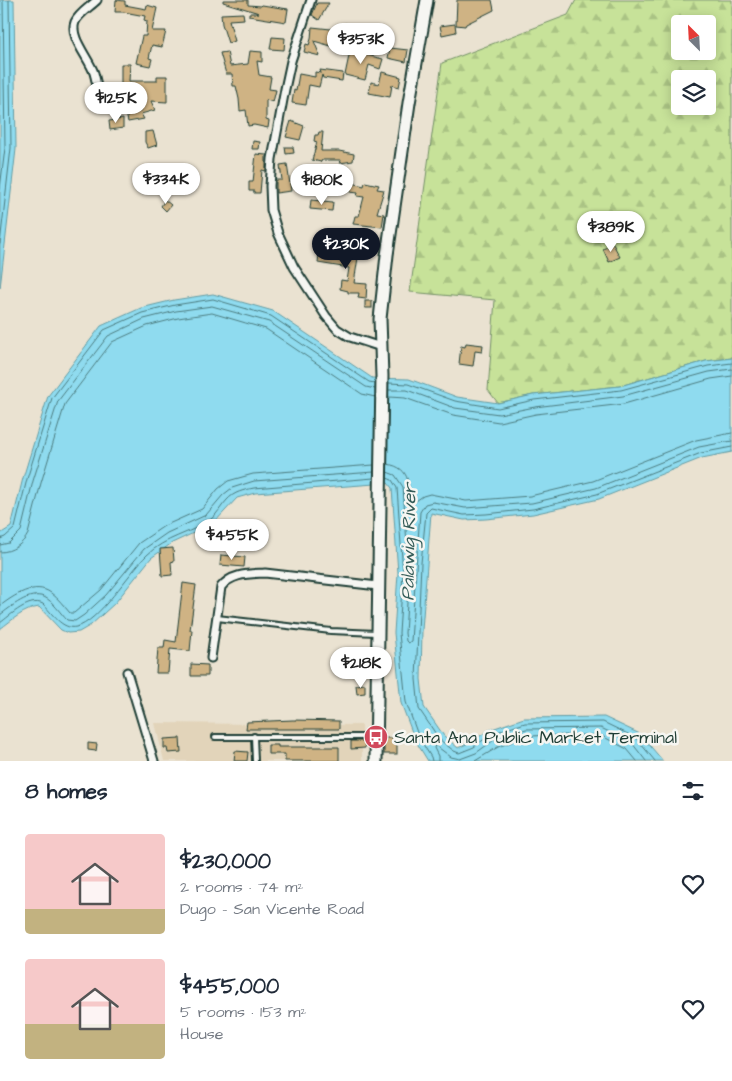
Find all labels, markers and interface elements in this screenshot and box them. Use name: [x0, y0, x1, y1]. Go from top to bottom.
north arrow: [671, 15, 716, 60]
map controls: [671, 15, 716, 115]
pin: $353K: [326, 22, 396, 65]
text: $353K: [338, 28, 384, 50]
button: layers: [671, 70, 716, 115]
pin: $125K: [81, 82, 151, 124]
text: $125K: [95, 87, 137, 109]
pin: $334K: [131, 162, 201, 205]
pin: $180K: [287, 164, 357, 206]
text: $334K: [143, 168, 189, 190]
text: $180K: [301, 169, 343, 191]
pin: $389K: [576, 210, 646, 253]
text: $389K: [588, 216, 634, 238]
pin: $230K: [311, 228, 381, 270]
text: $230K: [323, 233, 369, 255]
water label: Palawig River: [394, 481, 424, 601]
pin: $455K: [197, 518, 267, 561]
text: $455K: [206, 524, 258, 546]
pin: $218K: [326, 646, 396, 689]
text: $218K: [341, 652, 381, 674]
bus stop icon: Santa Ana Public Market Terminal: [363, 724, 389, 750]
place label: Santa Ana Public Market Terminal: [394, 725, 677, 750]
text: 8 homes: [25, 777, 107, 806]
icon: filters: [679, 777, 707, 805]
text: $230,000: [180, 847, 271, 876]
icon: home: [65, 854, 125, 914]
icon: heart: [679, 870, 707, 898]
text: 2 rooms · 74 m²: [180, 876, 304, 898]
text: Dugo – San Vicente Road: [180, 898, 364, 920]
text: $455,000: [180, 972, 279, 1001]
icon: home: [65, 979, 125, 1039]
icon: heart: [679, 995, 707, 1023]
text: 5 rooms · 153 m²: [180, 1001, 306, 1023]
text: House: [180, 1023, 224, 1045]

